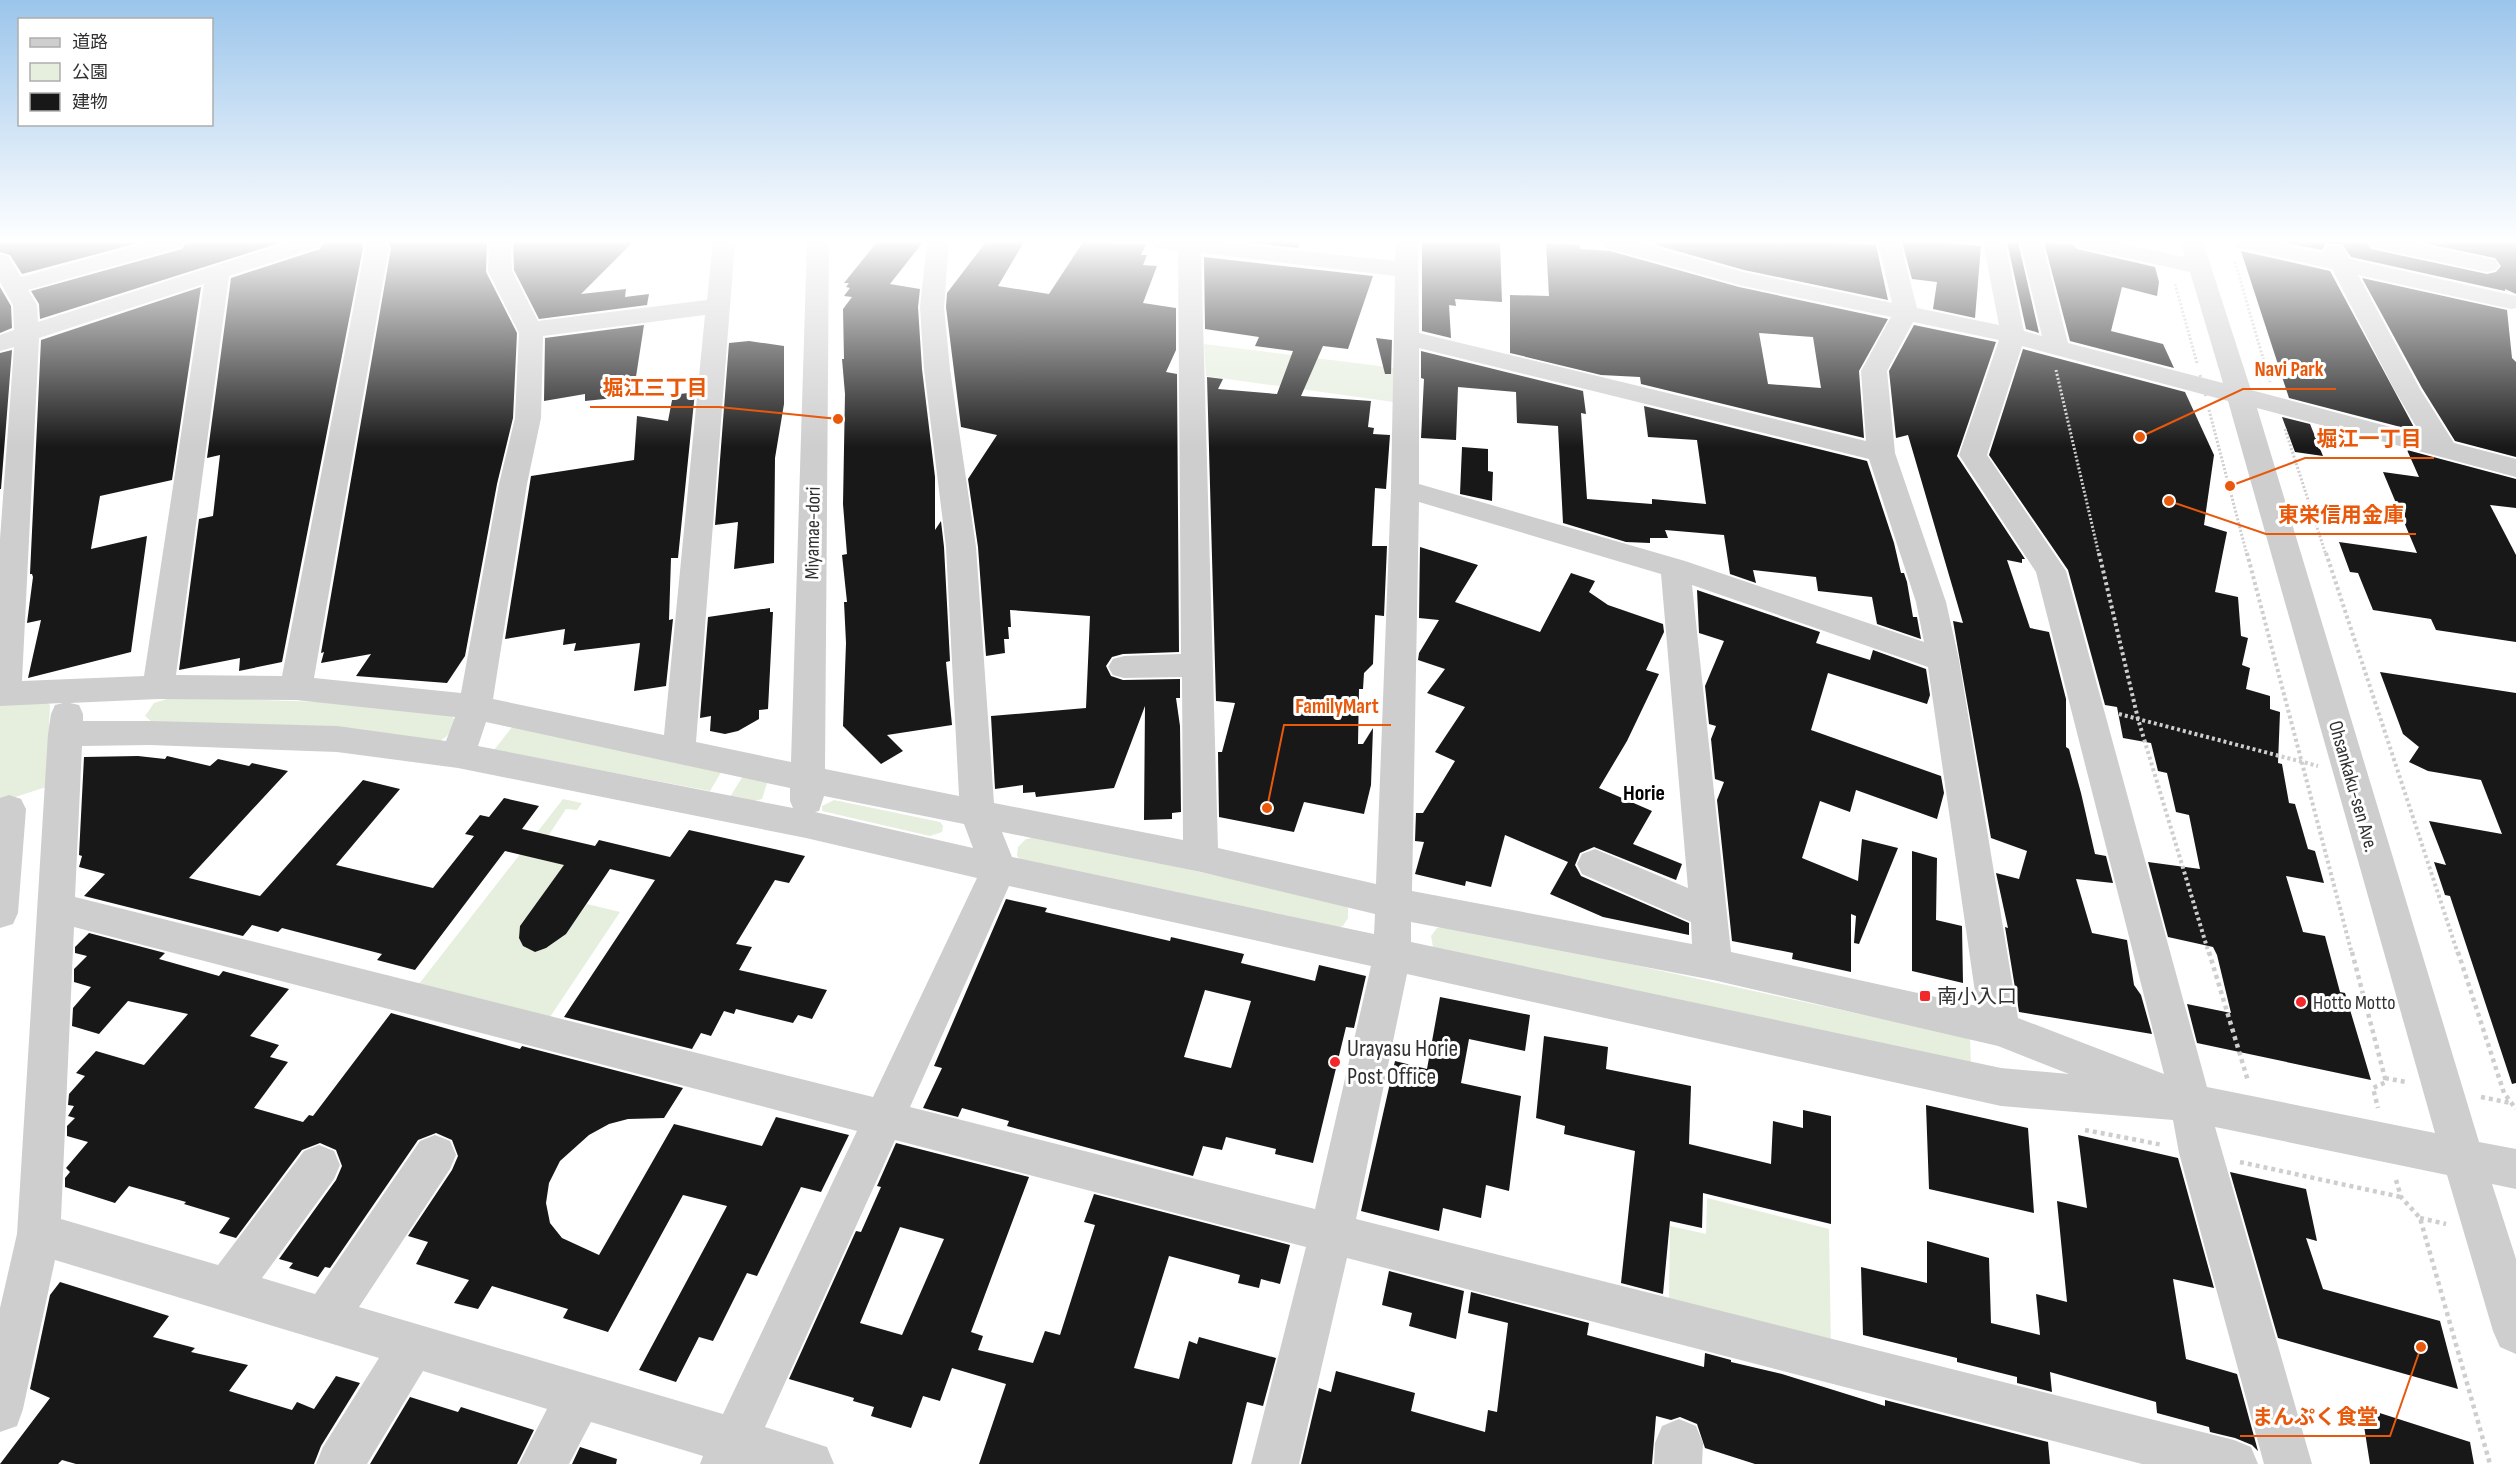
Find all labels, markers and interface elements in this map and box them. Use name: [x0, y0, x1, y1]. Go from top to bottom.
legend: [18, 18, 213, 126]
text: 道路: [72, 32, 108, 53]
text: 公園: [72, 62, 108, 83]
text: 建物: [72, 92, 108, 113]
callout: Navi Park: [2243, 350, 2336, 389]
text: Navi Park: [2254, 357, 2324, 382]
callout: 堀江三丁目: [590, 368, 719, 407]
text: 堀江三丁目: [603, 376, 708, 401]
callout: 堀江一丁目: [2305, 419, 2434, 458]
text: 堀江一丁目: [2317, 427, 2422, 452]
street label: Miyamae-dori: [800, 486, 826, 580]
callout: 東栄信用金庫: [2266, 495, 2416, 534]
text: 東栄信用金庫: [2278, 503, 2404, 528]
callout: FamilyMart: [1284, 686, 1391, 725]
text: FamilyMart: [1295, 694, 1379, 719]
street label: Ohsankaku-sen Ave.: [2323, 718, 2383, 855]
district label: Horie: [1623, 780, 1665, 807]
place label: 南小入口: [1937, 985, 2017, 1009]
marker: 南小入口: [1918, 989, 1932, 1003]
place label: Hotto Motto: [2313, 991, 2395, 1015]
marker: Hotto Motto: [2294, 995, 2308, 1009]
place label: Urayasu Horie Post Office: [1347, 1034, 1458, 1091]
marker: Urayasu Horie Post Office: [1328, 1055, 1342, 1069]
callout: まんぷく食堂: [2240, 1397, 2390, 1436]
text: まんぷく食堂: [2252, 1405, 2378, 1430]

